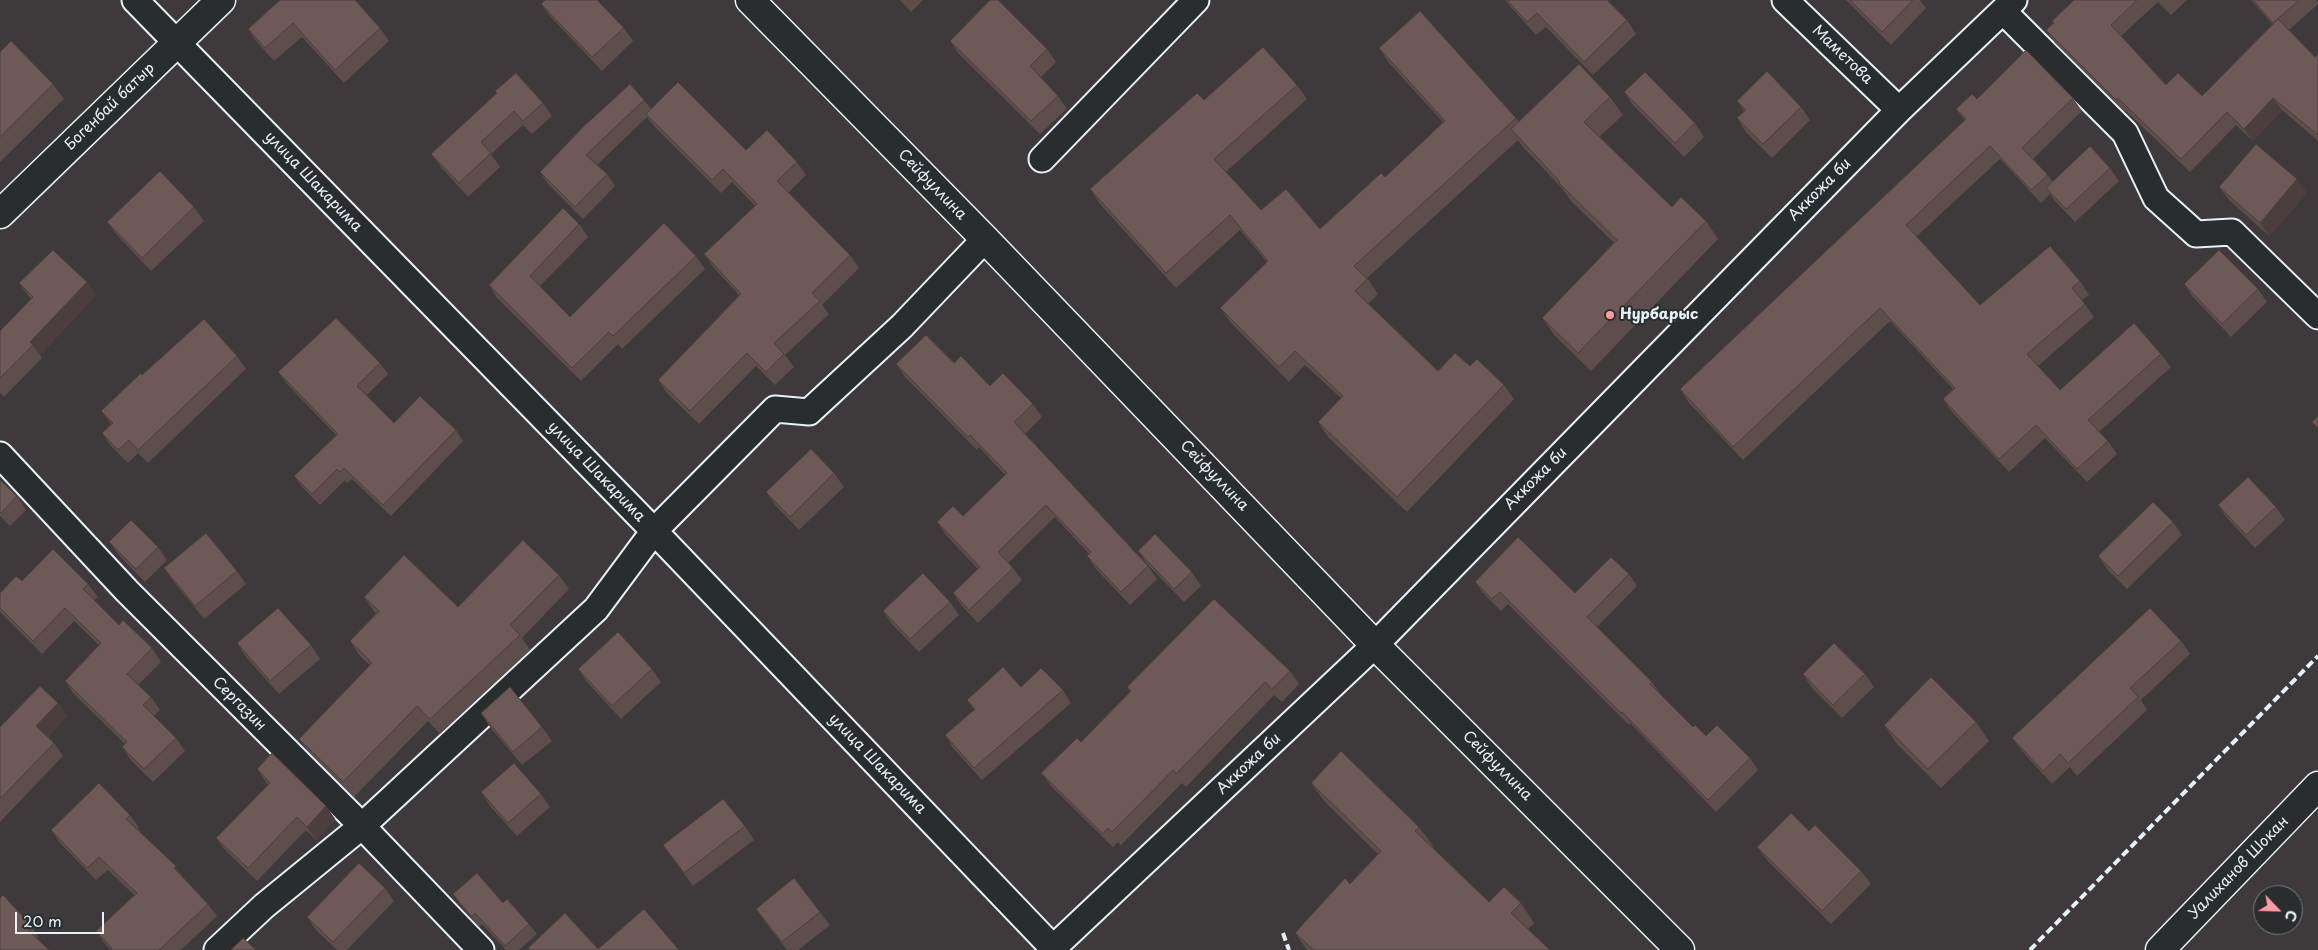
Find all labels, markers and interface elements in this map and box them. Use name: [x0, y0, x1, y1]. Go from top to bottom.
street label: Маметова: [1808, 22, 1876, 88]
street label: Богенбай батыр: [61, 59, 159, 155]
street label: улица Шакарима: [260, 128, 366, 236]
street label: Сейфуллина: [894, 146, 970, 224]
street label: Аккожа би: [1785, 155, 1855, 225]
place label: Нурбарыс: [1620, 306, 1698, 324]
marker: Нурбарыс: [1604, 309, 1616, 321]
street label: улица Шакарима: [543, 418, 649, 526]
street label: Сейфуллина: [1176, 437, 1252, 515]
street label: Аккожа би: [1501, 444, 1571, 514]
street label: Сергазин: [208, 673, 270, 735]
street label: улица Шакарима: [824, 710, 930, 818]
street label: Сейфуллина: [1458, 727, 1536, 805]
street label: Аккожа би: [1213, 730, 1285, 798]
street label: Уалиханов Шокан: [2185, 813, 2293, 923]
north arrow: [2253, 885, 2303, 935]
scale bar: [18, 902, 106, 934]
text: С: [2280, 907, 2303, 925]
text: 20 m: [23, 909, 62, 932]

